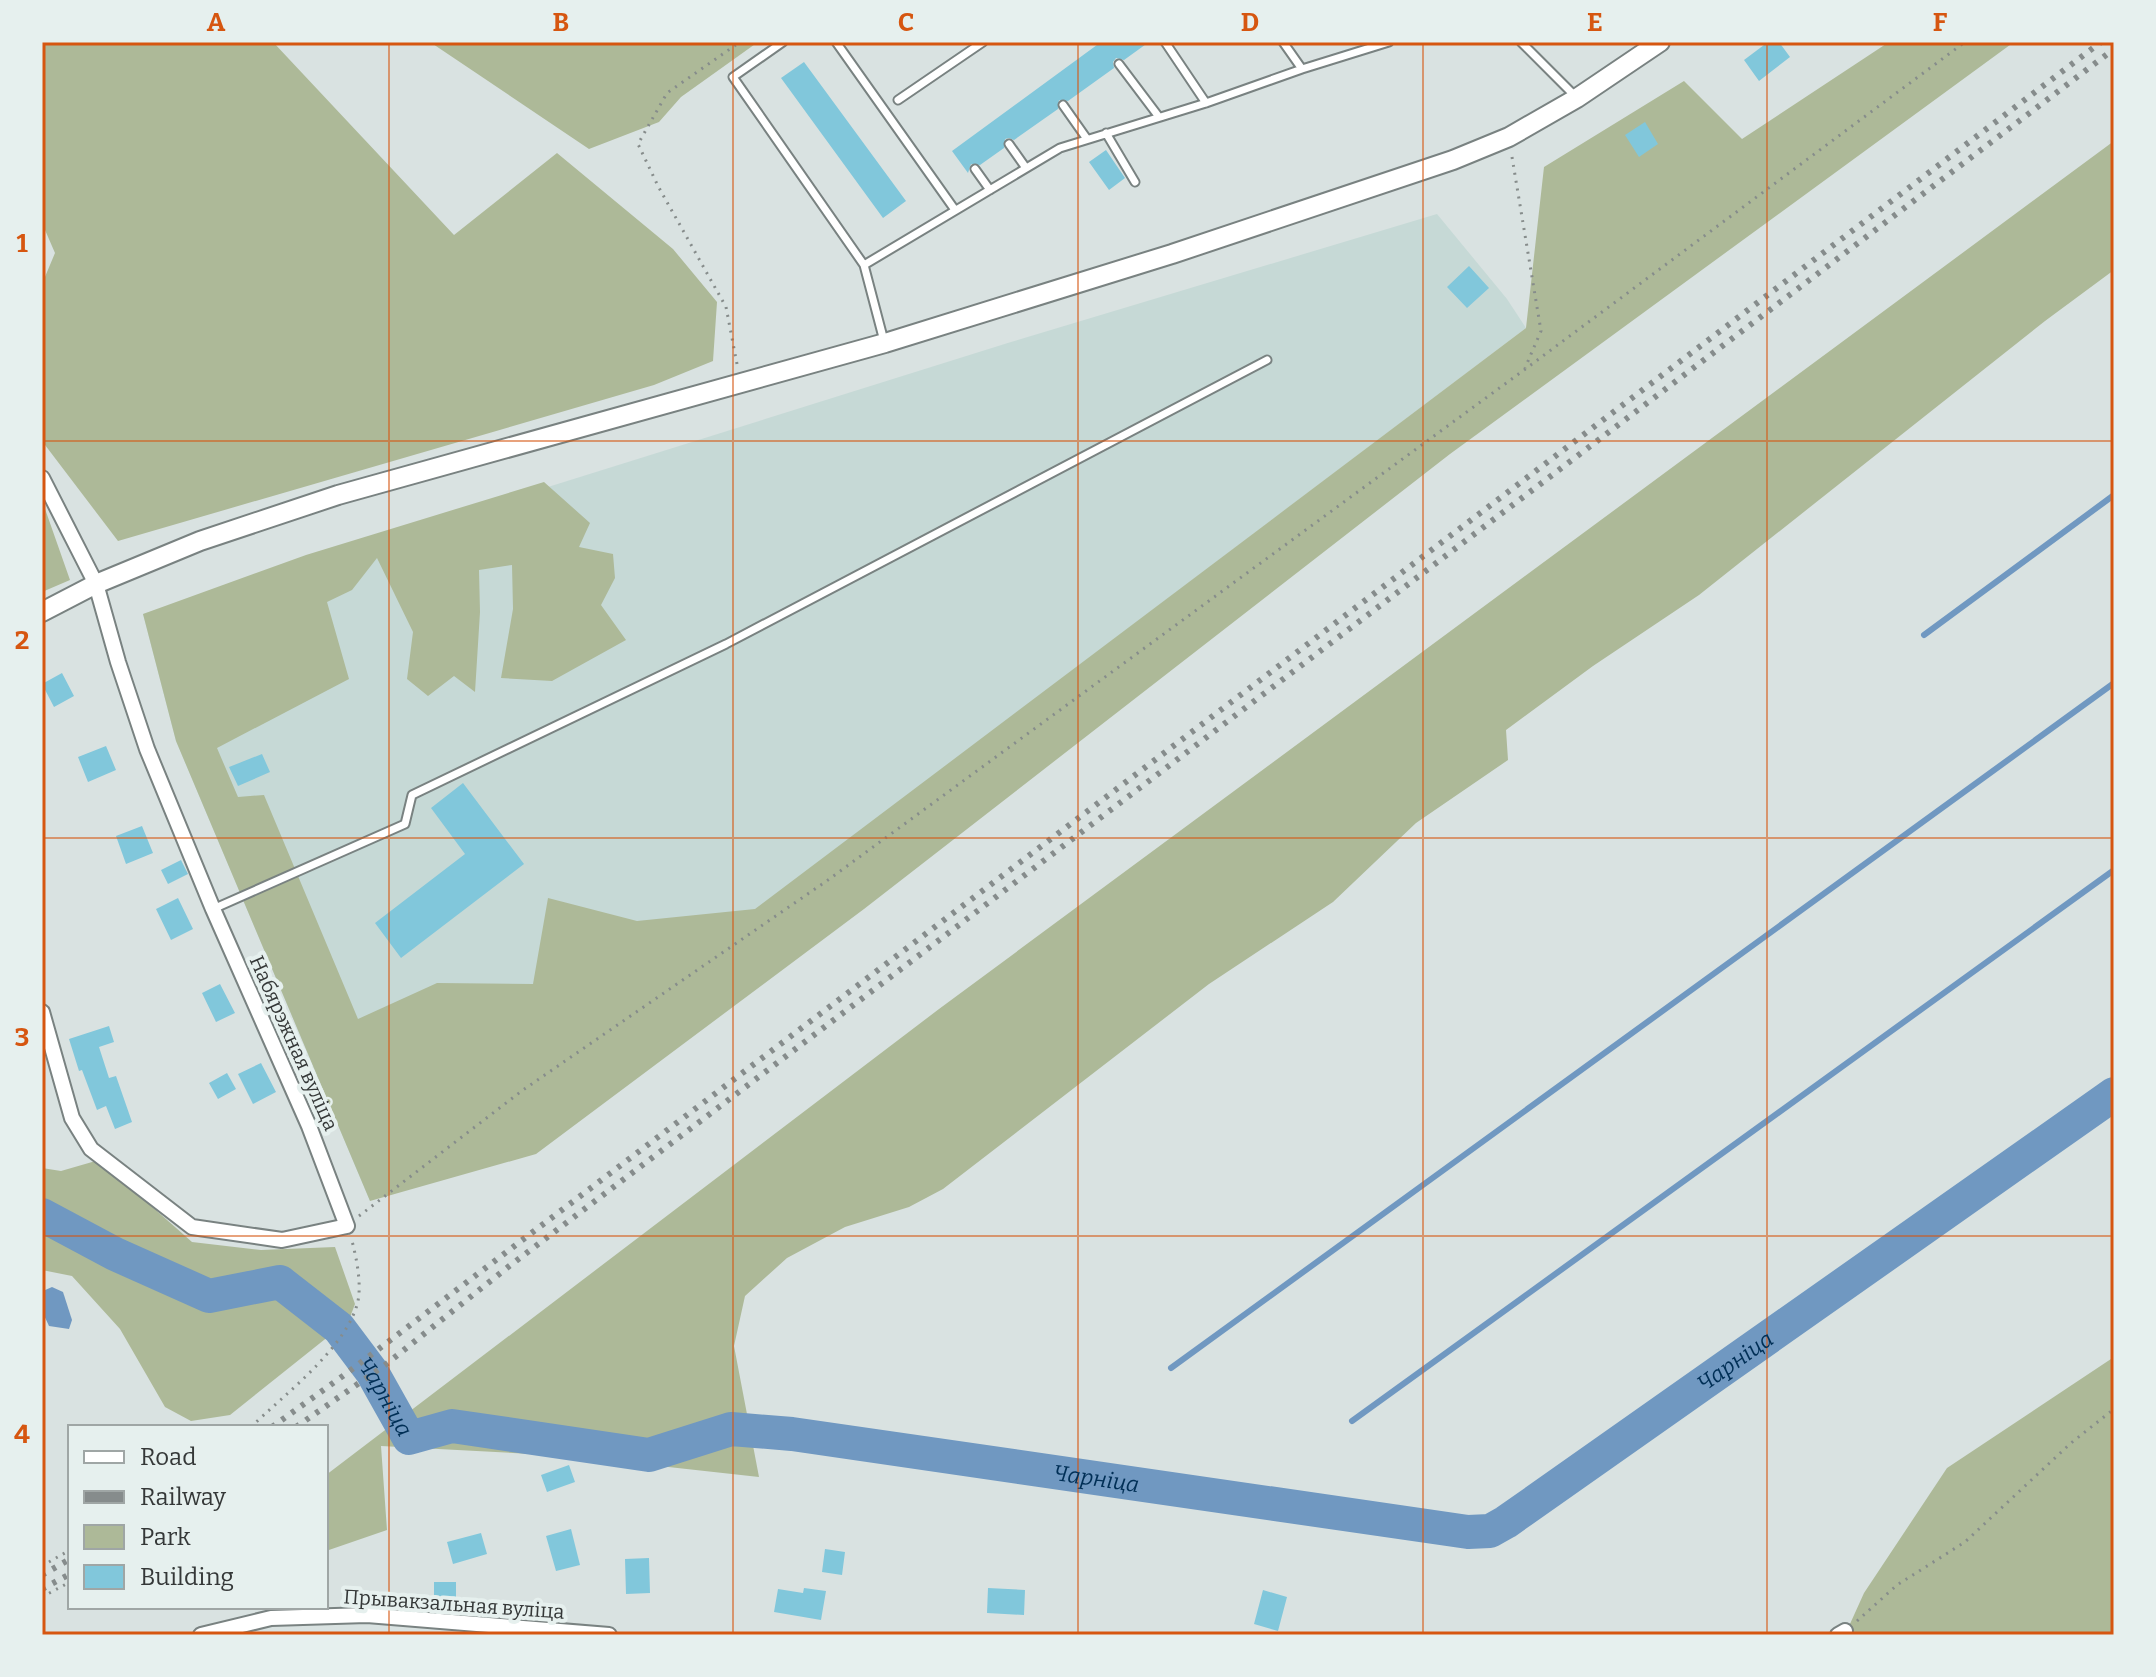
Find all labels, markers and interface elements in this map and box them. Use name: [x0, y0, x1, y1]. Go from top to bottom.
text: A: [207, 7, 226, 38]
text: B: [553, 7, 569, 38]
text: C: [898, 7, 914, 38]
text: D: [1241, 7, 1259, 38]
text: E: [1587, 7, 1603, 38]
text: F: [1933, 7, 1948, 38]
text: 1: [16, 228, 28, 259]
text: 2: [15, 625, 29, 656]
street label: Набярэжная вуліца: [245, 952, 343, 1134]
text: 3: [15, 1022, 29, 1053]
water label: Чарніца: [1692, 1325, 1778, 1397]
water label: Чарніца: [352, 1352, 419, 1441]
text: 4: [14, 1419, 30, 1450]
legend: [68, 1425, 328, 1609]
text: Road: [140, 1443, 196, 1471]
water label: Чарніца: [1051, 1459, 1141, 1498]
text: Railway: [140, 1483, 226, 1511]
text: Park: [140, 1523, 191, 1551]
text: Building: [140, 1563, 234, 1591]
street label: Прывакзальная вуліца: [343, 1584, 565, 1624]

